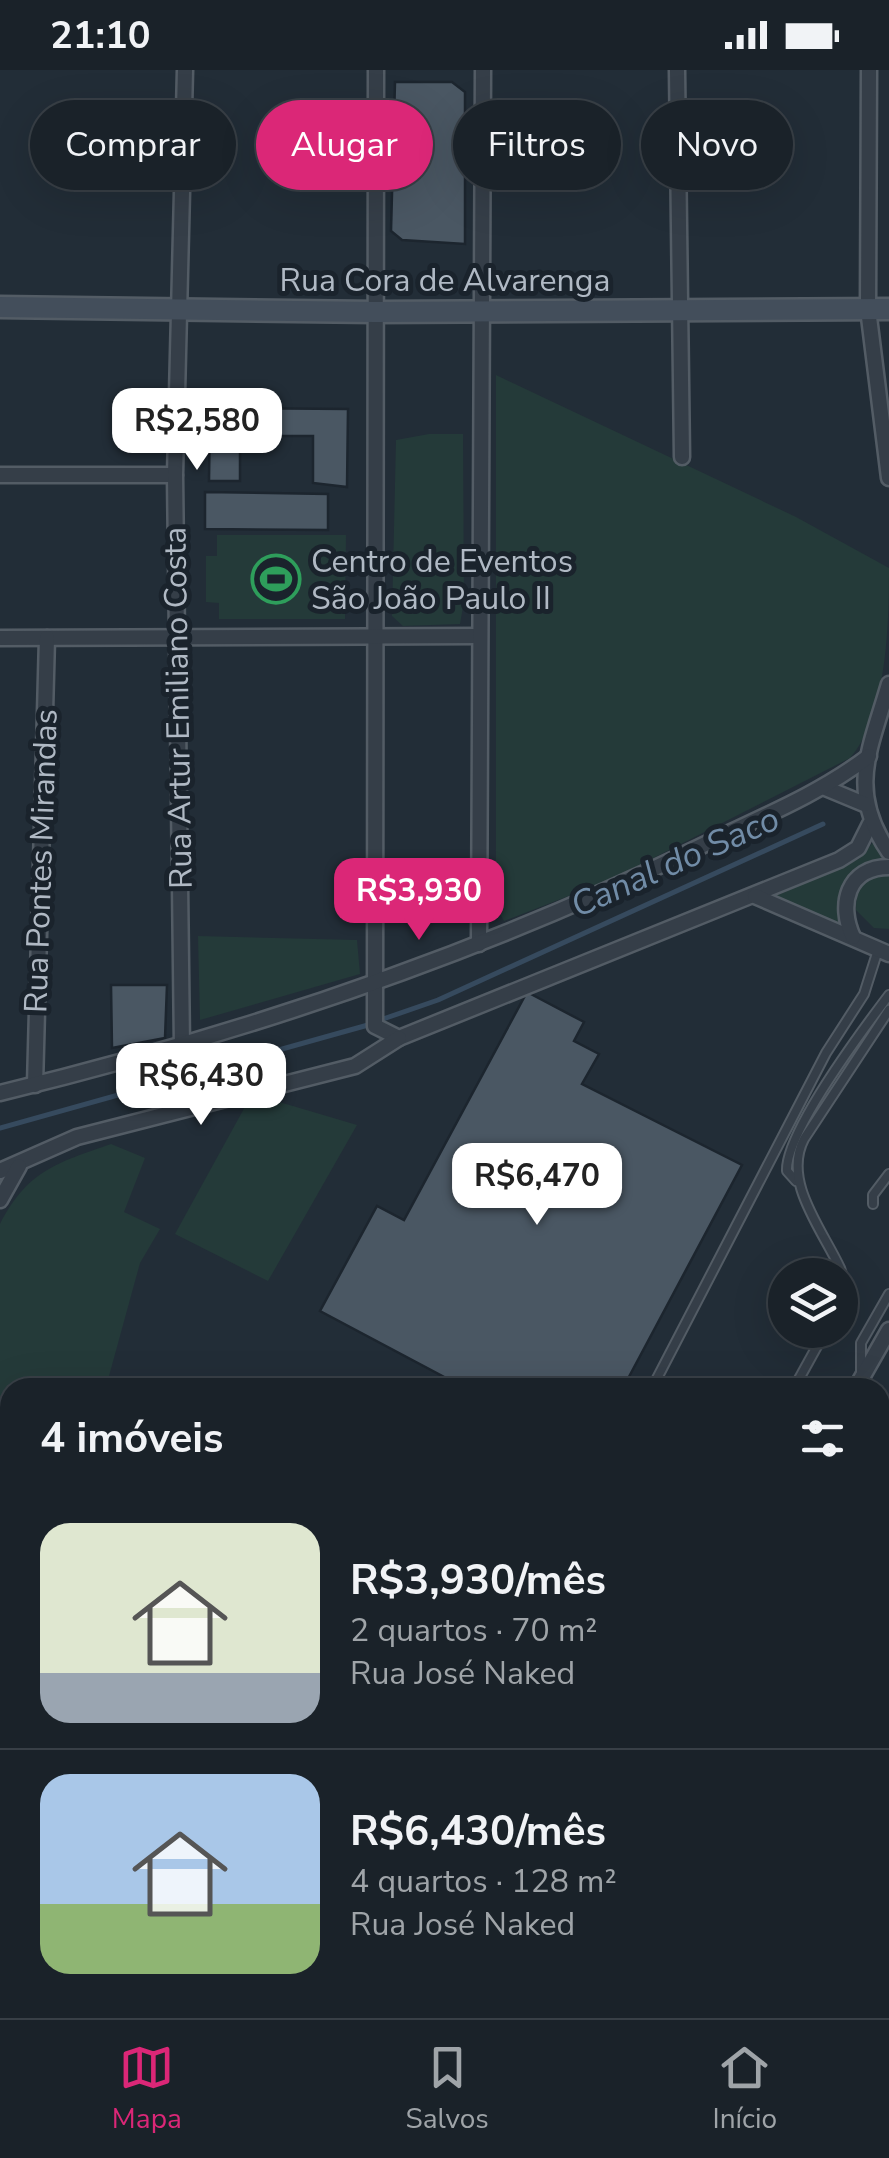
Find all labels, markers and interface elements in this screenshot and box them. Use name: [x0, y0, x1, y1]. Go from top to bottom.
text: 21:10: [50, 10, 151, 61]
chip: Comprar: [30, 100, 236, 190]
chip: Alugar: [256, 100, 433, 190]
chip: Filtros: [453, 100, 621, 190]
chip: Novo: [641, 100, 793, 190]
street label: Rua Cora de Alvarenga: [280, 259, 610, 302]
pin: R$2,580: [105, 388, 289, 473]
text: R$2,580: [134, 399, 260, 442]
street label: Rua Artur Emiliano Costa: [153, 527, 203, 889]
place label: Centro de Eventos São João Paulo II: [311, 540, 573, 620]
sports icon: Centro de Eventos São João Paulo II: [250, 553, 302, 605]
street label: Rua Pontes Mirandas: [14, 708, 68, 1014]
water label: Canal do Saco: [563, 795, 787, 929]
pin: R$3,930: [327, 858, 511, 943]
text: R$3,930: [356, 869, 482, 912]
pin: R$6,430: [109, 1043, 293, 1128]
text: R$6,430: [138, 1054, 264, 1097]
pin: R$6,470: [445, 1143, 629, 1228]
text: R$6,470: [474, 1154, 600, 1197]
map controls: [768, 1258, 858, 1348]
button: layers: [768, 1258, 858, 1348]
text: 4 imóveis: [40, 1410, 224, 1467]
icon: filters: [795, 1411, 850, 1466]
text: R$3,930/mês: [350, 1552, 606, 1609]
icon: home: [120, 1563, 240, 1683]
text: 2 quartos · 70 m²: [350, 1609, 597, 1652]
text: Rua José Naked: [350, 1652, 575, 1695]
text: R$6,430/mês: [350, 1803, 606, 1860]
icon: home: [120, 1814, 240, 1934]
text: 4 quartos · 128 m²: [350, 1860, 617, 1903]
text: Rua José Naked: [350, 1903, 575, 1946]
tab: Mapa: [112, 2040, 182, 2138]
tab: Salvos: [406, 2040, 489, 2138]
tab: Início: [713, 2040, 777, 2138]

